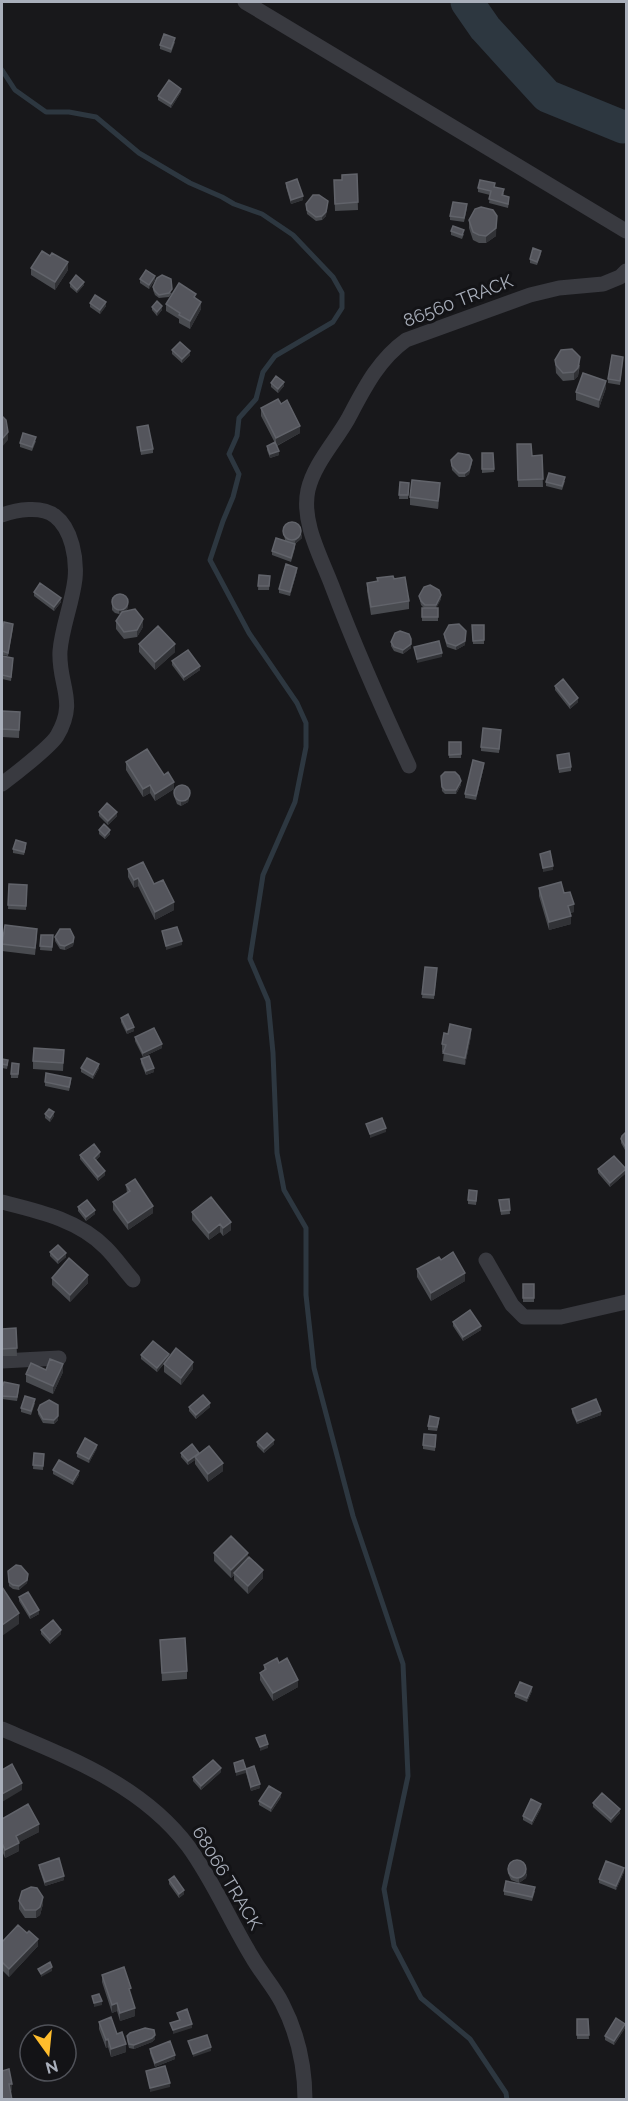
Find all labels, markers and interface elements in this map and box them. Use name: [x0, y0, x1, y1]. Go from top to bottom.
street label: 86560 TRACK: [400, 270, 516, 331]
street label: 68066 TRACK: [188, 1822, 267, 1933]
north arrow: [18, 2023, 78, 2083]
text: N: [43, 2056, 60, 2078]

